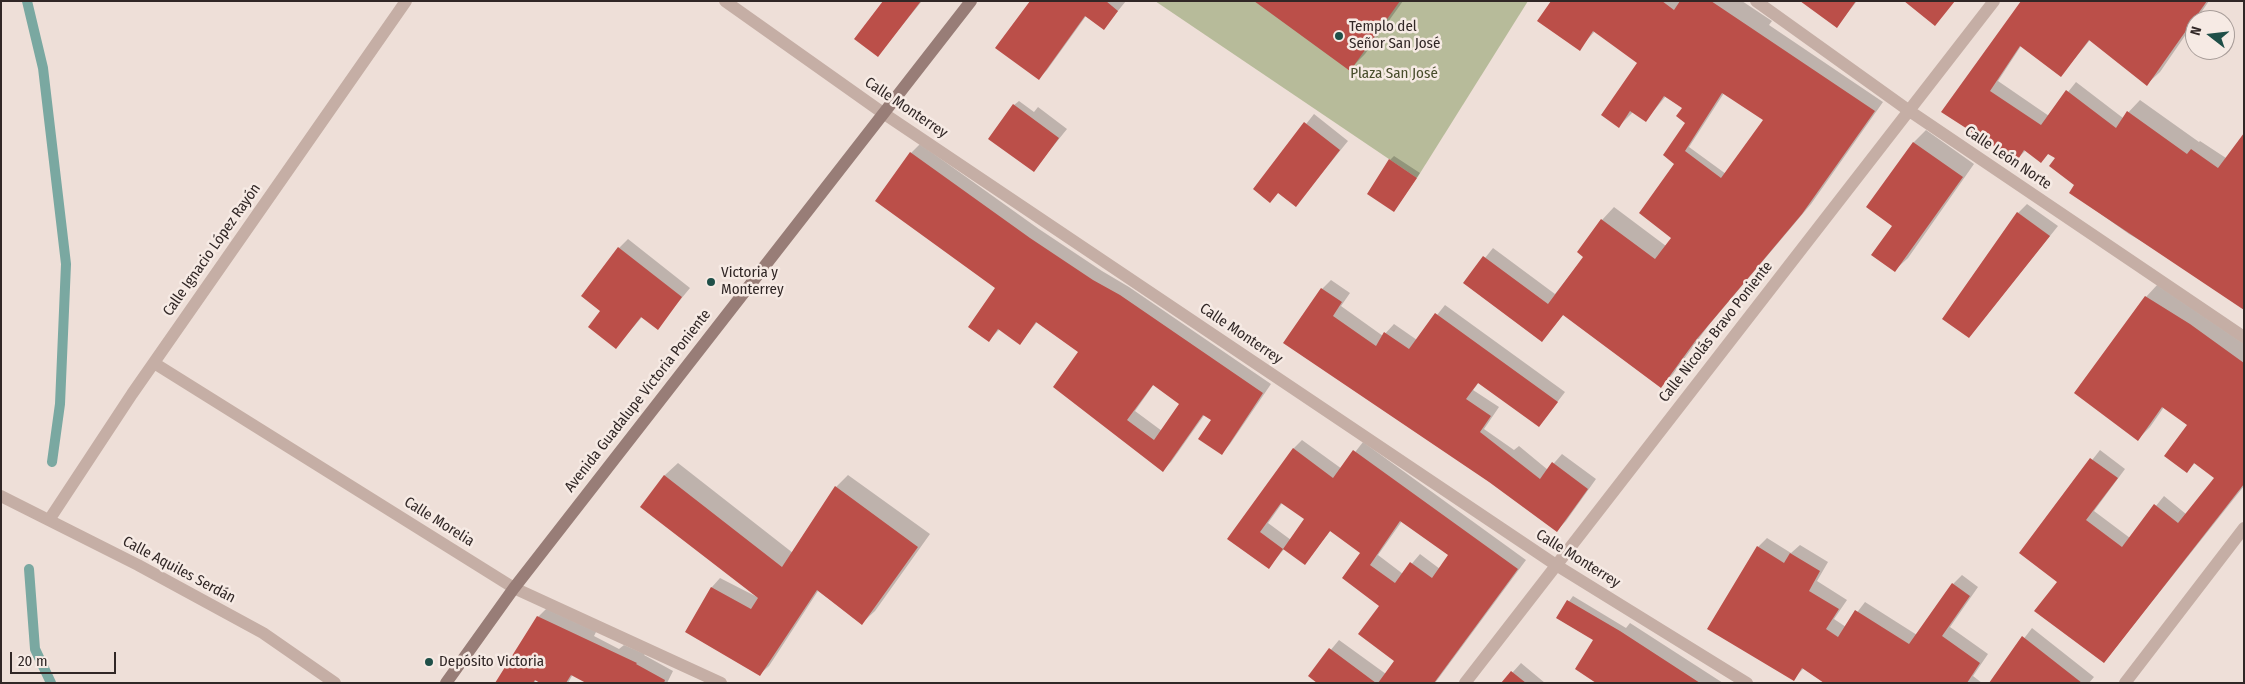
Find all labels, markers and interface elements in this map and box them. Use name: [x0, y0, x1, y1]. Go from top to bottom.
north arrow: [2185, 10, 2235, 60]
place label: Templo del Señor San José: [1349, 18, 1440, 53]
text: N: [2187, 25, 2205, 37]
marker: Templo del Señor San José: [1333, 30, 1345, 42]
park label: Plaza San José: [1350, 65, 1438, 83]
street label: Calle Monterrey: [861, 74, 951, 142]
street label: Calle León Norte: [1961, 122, 2055, 194]
street label: Calle Ignacio López Rayón: [159, 180, 265, 320]
street label: Calle Nicolás Bravo Poniente: [1655, 258, 1777, 406]
place label: Victoria y Monterrey: [721, 264, 784, 299]
marker: Victoria y Monterrey: [705, 276, 717, 288]
street label: Calle Monterrey: [1196, 300, 1286, 368]
street label: Avenida Guadalupe Victoria Poniente: [561, 306, 715, 496]
street label: Calle Morelia: [401, 493, 477, 551]
street label: Calle Monterrey: [1532, 526, 1624, 592]
street label: Calle Aquiles Serdán: [120, 533, 238, 607]
scale bar: [12, 642, 119, 674]
text: 20 m: [18, 652, 48, 670]
place label: Depósito Victoria: [439, 653, 544, 671]
marker: Depósito Victoria: [423, 656, 435, 668]

